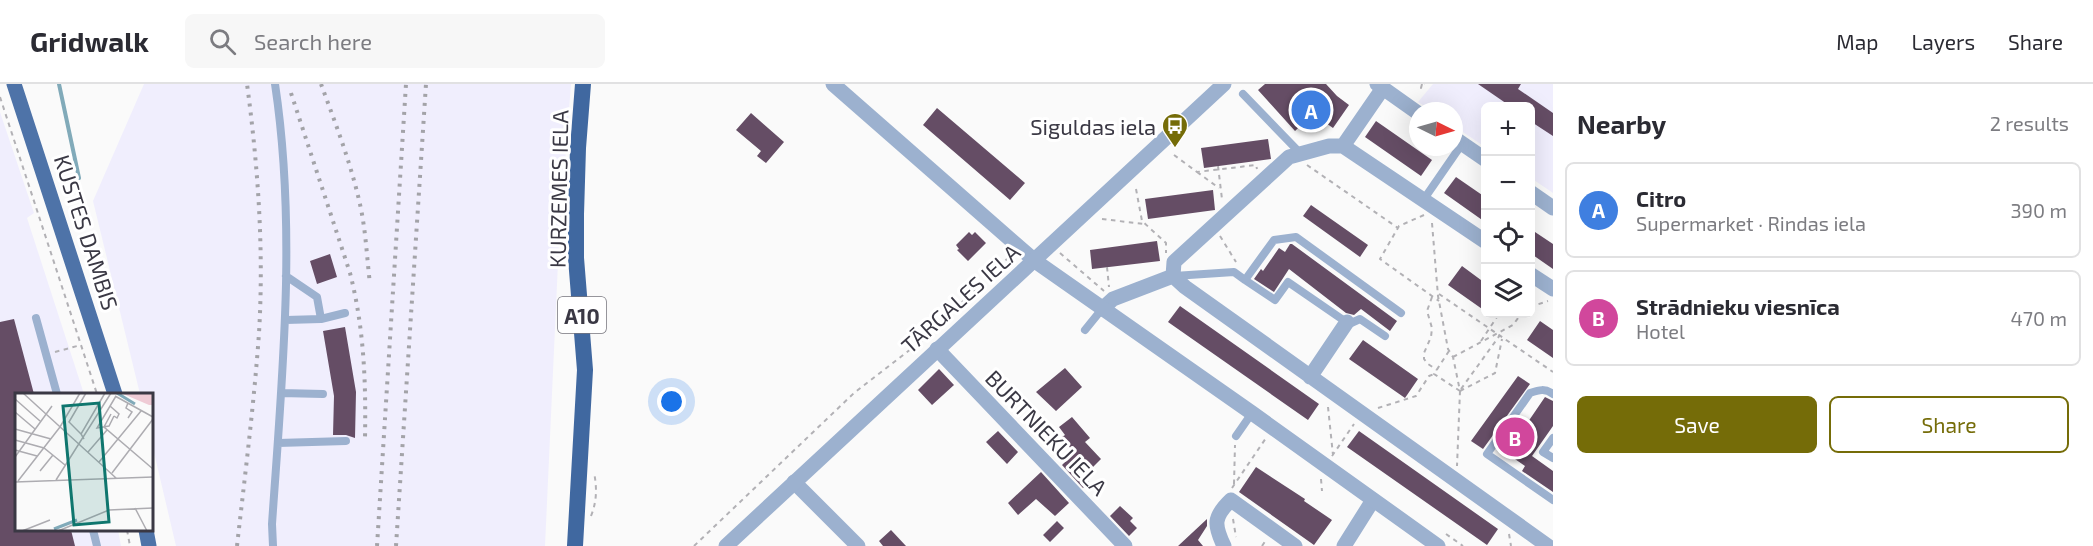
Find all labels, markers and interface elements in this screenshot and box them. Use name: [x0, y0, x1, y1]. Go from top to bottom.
search box: [185, 14, 605, 68]
text: Gridwalk: [30, 24, 149, 58]
icon: search: [206, 25, 239, 58]
text: Search here: [254, 28, 372, 54]
text: Map: [1836, 29, 1878, 54]
text: Layers: [1911, 29, 1975, 54]
text: Share: [2008, 29, 2063, 54]
pin: A: [1292, 87, 1330, 132]
north arrow: [1409, 102, 1463, 156]
map controls: [1481, 102, 1535, 318]
button: +: [1481, 102, 1535, 156]
text: Nearby: [1577, 108, 1666, 139]
street label: KURZEMES IELA: [544, 109, 572, 268]
bus stop icon: Siguldas iela: [1160, 111, 1190, 149]
text: 2 results: [1990, 111, 2069, 135]
place label: Siguldas iela: [1030, 113, 1156, 139]
street label: KUSTES DAMBIS: [50, 151, 124, 313]
button: −: [1481, 156, 1535, 210]
text: Citro: [1636, 185, 1686, 211]
text: A: [1592, 198, 1605, 222]
text: 390 m: [2010, 198, 2067, 222]
button: locate: [1481, 210, 1535, 264]
text: Supermarket · Rindas iela: [1636, 211, 1866, 235]
street label: TĀRGALES IELA: [895, 238, 1025, 358]
button: layers: [1481, 264, 1535, 318]
text: Strādnieku viesnīca: [1636, 293, 1840, 319]
road number: A10: [558, 297, 606, 333]
text: B: [1592, 306, 1605, 330]
text: 470 m: [2010, 306, 2067, 330]
text: Hotel: [1636, 319, 1685, 343]
street label: BURTNIEKU IELA: [981, 364, 1113, 500]
your location: [657, 387, 686, 416]
inset map: [15, 393, 153, 531]
button: Save: [1577, 396, 1817, 453]
button: Share: [1829, 396, 2069, 453]
pin: B: [1496, 414, 1534, 460]

